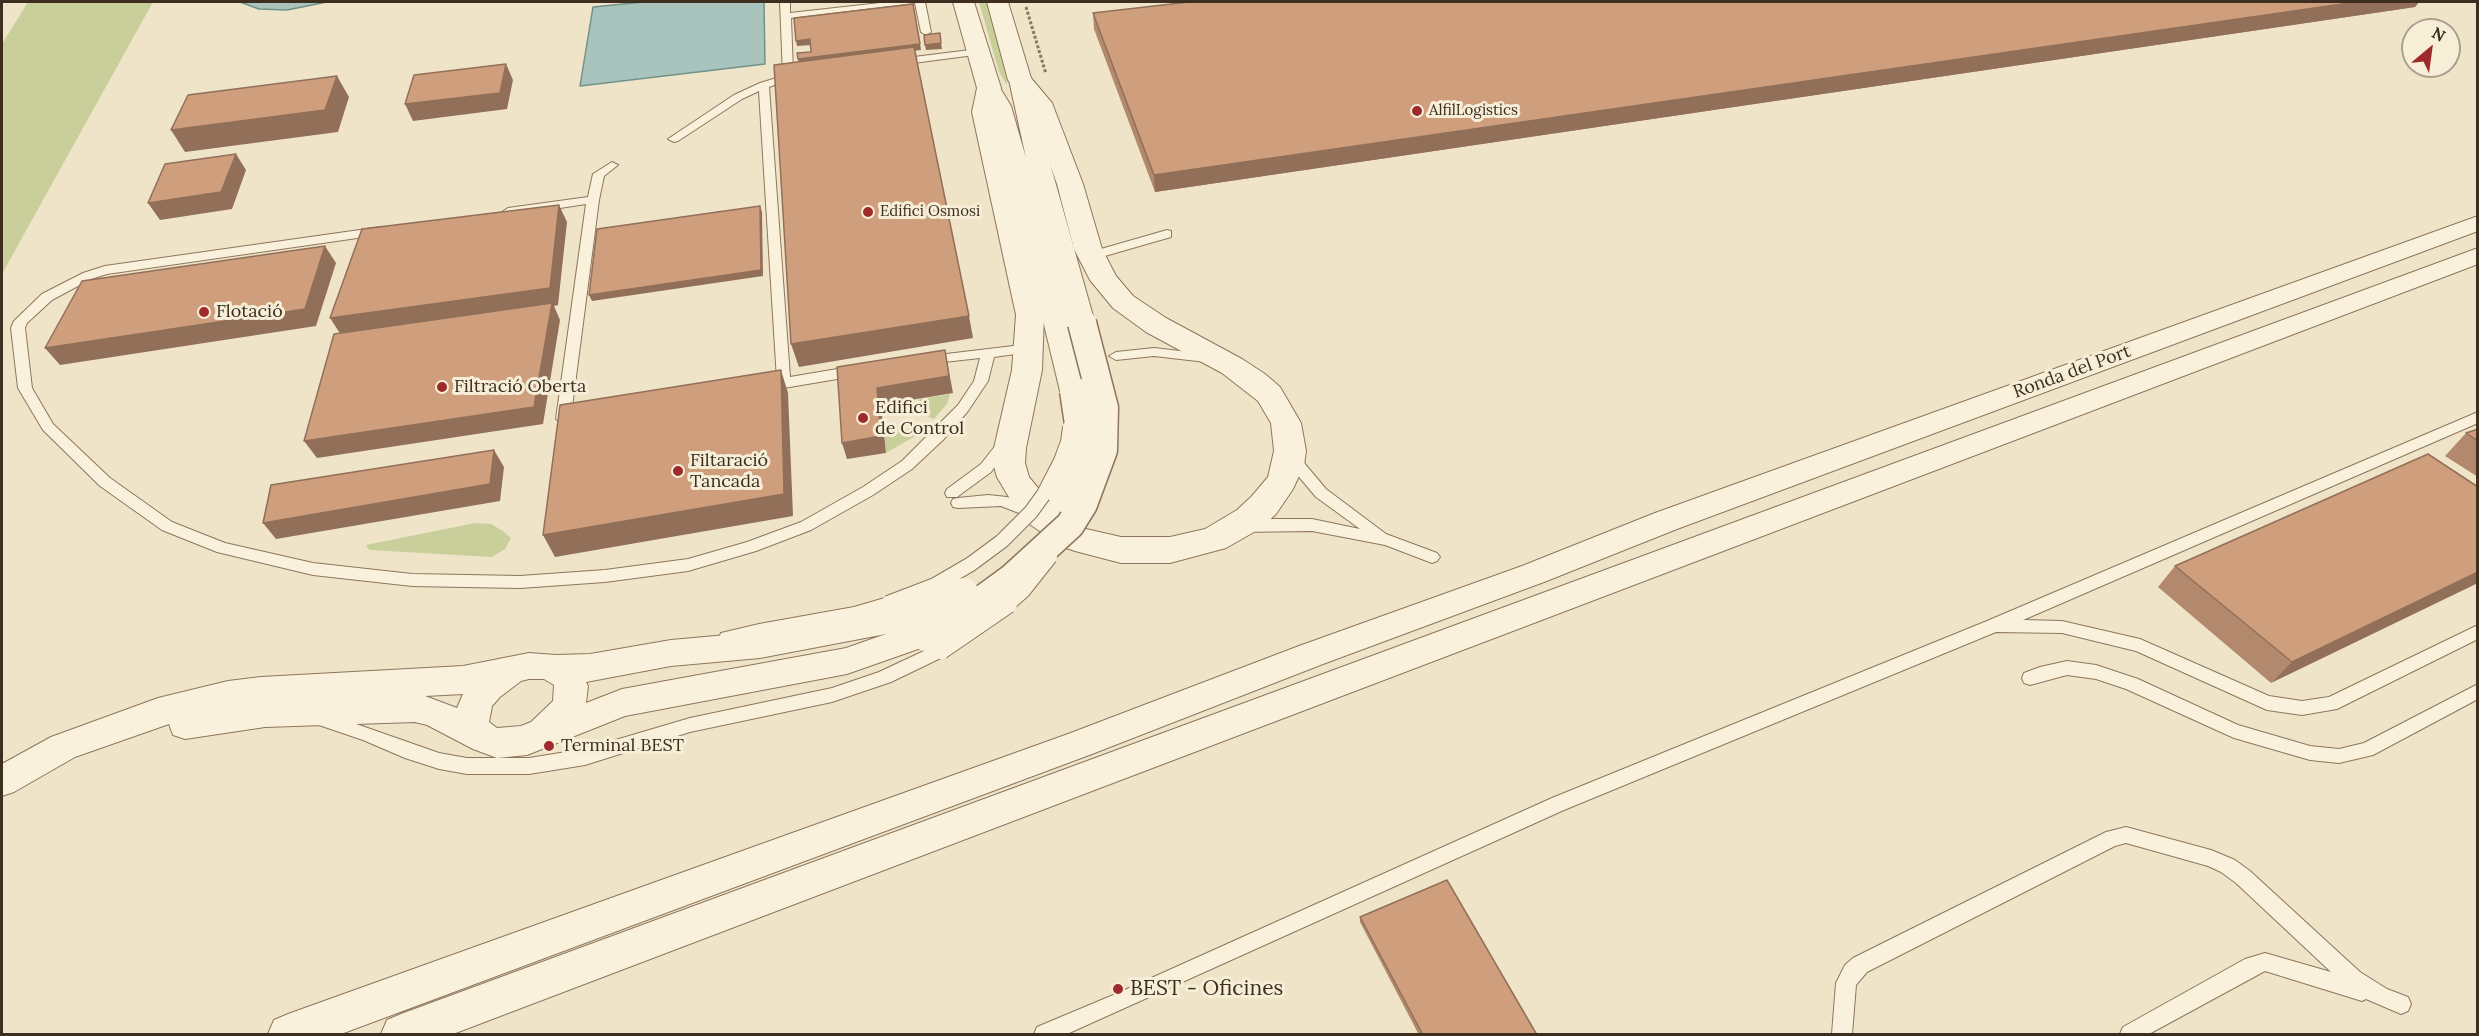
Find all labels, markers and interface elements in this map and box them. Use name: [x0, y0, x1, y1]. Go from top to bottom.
north arrow: [2401, 18, 2461, 78]
text: N: [2428, 22, 2449, 46]
place label: AlfilLogistics: [1429, 102, 1518, 120]
marker: AlfilLogistics: [1410, 104, 1424, 118]
place label: Edifici Osmosi: [880, 203, 980, 221]
marker: Edifici Osmosi: [861, 205, 875, 219]
place label: Flotació: [216, 301, 283, 323]
marker: Flotació: [197, 305, 211, 319]
street label: Ronda del Port: [2010, 341, 2134, 403]
place label: Filtració Oberta: [454, 376, 586, 398]
marker: Filtració Oberta: [435, 380, 449, 394]
place label: Edifici de Control: [875, 397, 964, 440]
marker: Edifici de Control: [856, 411, 870, 425]
place label: Filtaració Tancada: [690, 450, 768, 492]
marker: Filtaració Tancada: [671, 464, 685, 478]
place label: Terminal BEST: [561, 735, 684, 757]
marker: Terminal BEST: [542, 739, 556, 753]
place label: BEST - Oficines: [1130, 976, 1283, 1002]
marker: BEST - Oficines: [1111, 982, 1125, 996]

